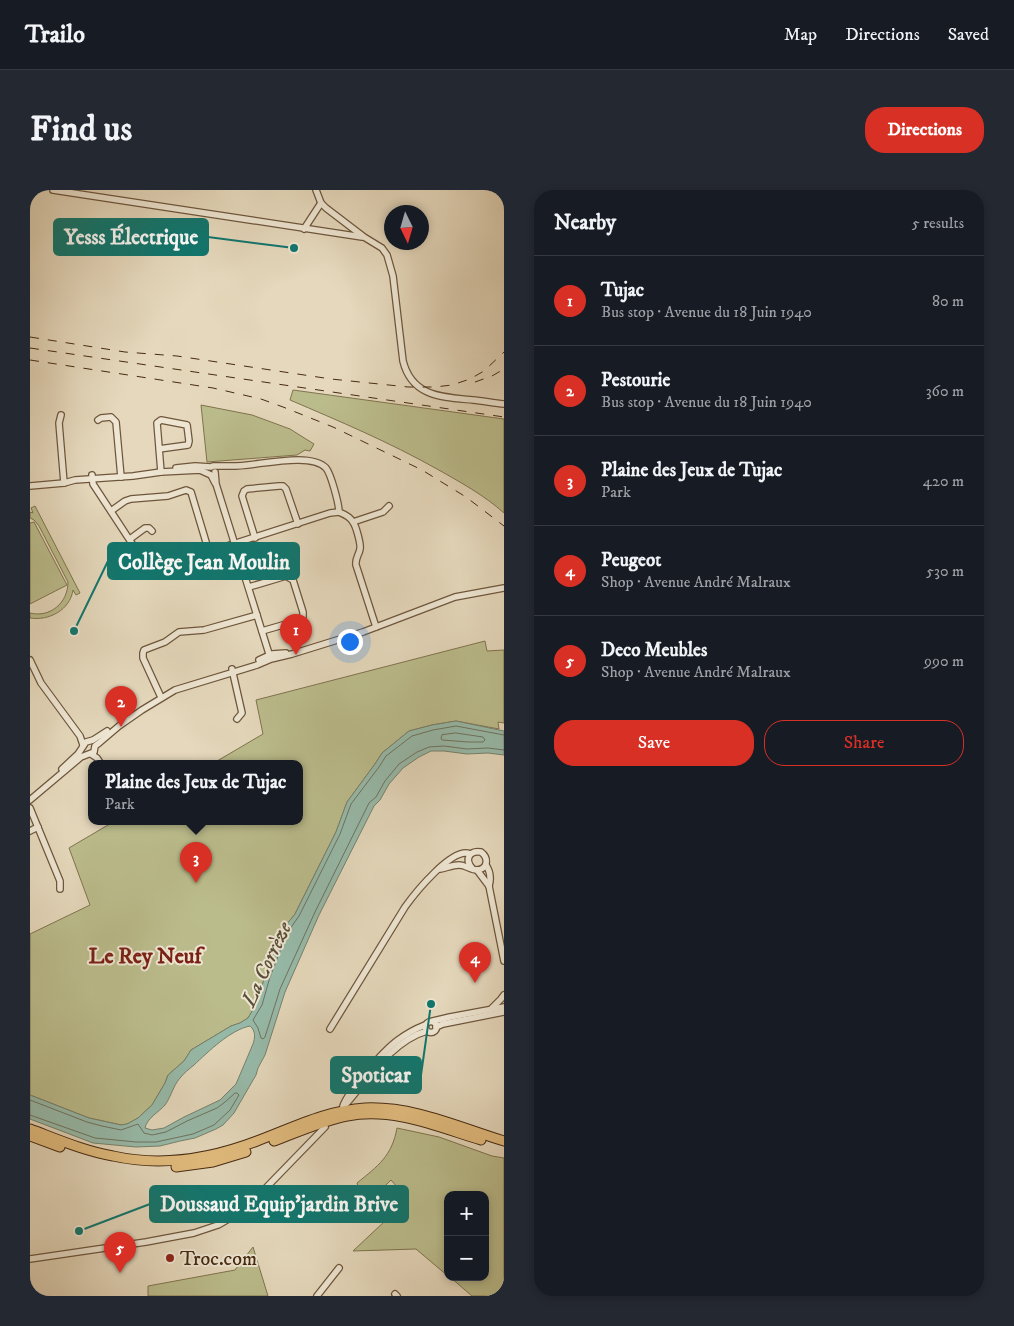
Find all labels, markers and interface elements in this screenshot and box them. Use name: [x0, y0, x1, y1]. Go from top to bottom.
text: Trailo: [25, 20, 85, 50]
text: Map: [784, 24, 817, 46]
text: Directions: [845, 24, 920, 46]
text: Saved: [948, 24, 989, 46]
button: Directions: [865, 107, 984, 153]
text: Find us: [30, 108, 132, 152]
north arrow: [384, 205, 429, 250]
text: Nearby: [554, 210, 616, 236]
text: 5 results: [912, 213, 964, 233]
callout: Yesss Électrique: [54, 219, 208, 255]
text: Yesss Électrique: [63, 223, 198, 251]
text: Tujac: [601, 279, 644, 302]
text: 1: [567, 291, 573, 311]
text: 80 m: [932, 291, 964, 311]
text: Bus stop · Avenue du 18 Juin 1940: [601, 302, 812, 322]
text: Pestourie: [601, 369, 670, 392]
text: 2: [566, 381, 574, 401]
text: 360 m: [926, 381, 964, 401]
text: Bus stop · Avenue du 18 Juin 1940: [601, 392, 812, 412]
text: Plaine des Jeux de Tujac: [601, 459, 782, 482]
text: 3: [567, 471, 573, 491]
text: 420 m: [923, 471, 964, 491]
text: Park: [601, 482, 631, 502]
callout: Collège Jean Moulin: [108, 543, 299, 579]
text: Peugeot: [601, 549, 661, 572]
text: Collège Jean Moulin: [118, 550, 291, 576]
text: 4: [565, 561, 575, 581]
text: 530 m: [926, 561, 964, 581]
text: Shop · Avenue André Malraux: [601, 572, 791, 592]
pin: 1: [280, 614, 312, 655]
your location: [337, 629, 363, 655]
text: Deco Meubles: [601, 639, 707, 662]
text: 5: [566, 651, 574, 671]
text: 990 m: [924, 651, 964, 671]
text: Shop · Avenue André Malraux: [601, 662, 791, 682]
pin: 2: [105, 686, 137, 727]
button: Save: [554, 720, 754, 766]
button: Share: [764, 720, 964, 766]
popup: [88, 760, 303, 825]
text: Plaine des Jeux de Tujac: [105, 771, 286, 794]
text: Park: [105, 794, 135, 814]
pin: 3: [180, 842, 212, 883]
water label: La Corrèze: [236, 917, 298, 1012]
pin: 4: [459, 942, 491, 983]
district label: Le Rey Neuf: [89, 943, 205, 970]
callout: Spoticar: [331, 1057, 421, 1093]
text: Spoticar: [341, 1063, 412, 1089]
callout: Doussaud Equip'jardin Brive: [150, 1186, 408, 1222]
map controls: [444, 1191, 489, 1281]
button: +: [444, 1191, 489, 1236]
text: Doussaud Equip'jardin Brive: [160, 1192, 398, 1219]
pin: 5: [104, 1232, 136, 1273]
button: −: [444, 1236, 489, 1281]
place label: Troc.com: [180, 1247, 257, 1272]
marker: Troc.com: [164, 1252, 176, 1264]

